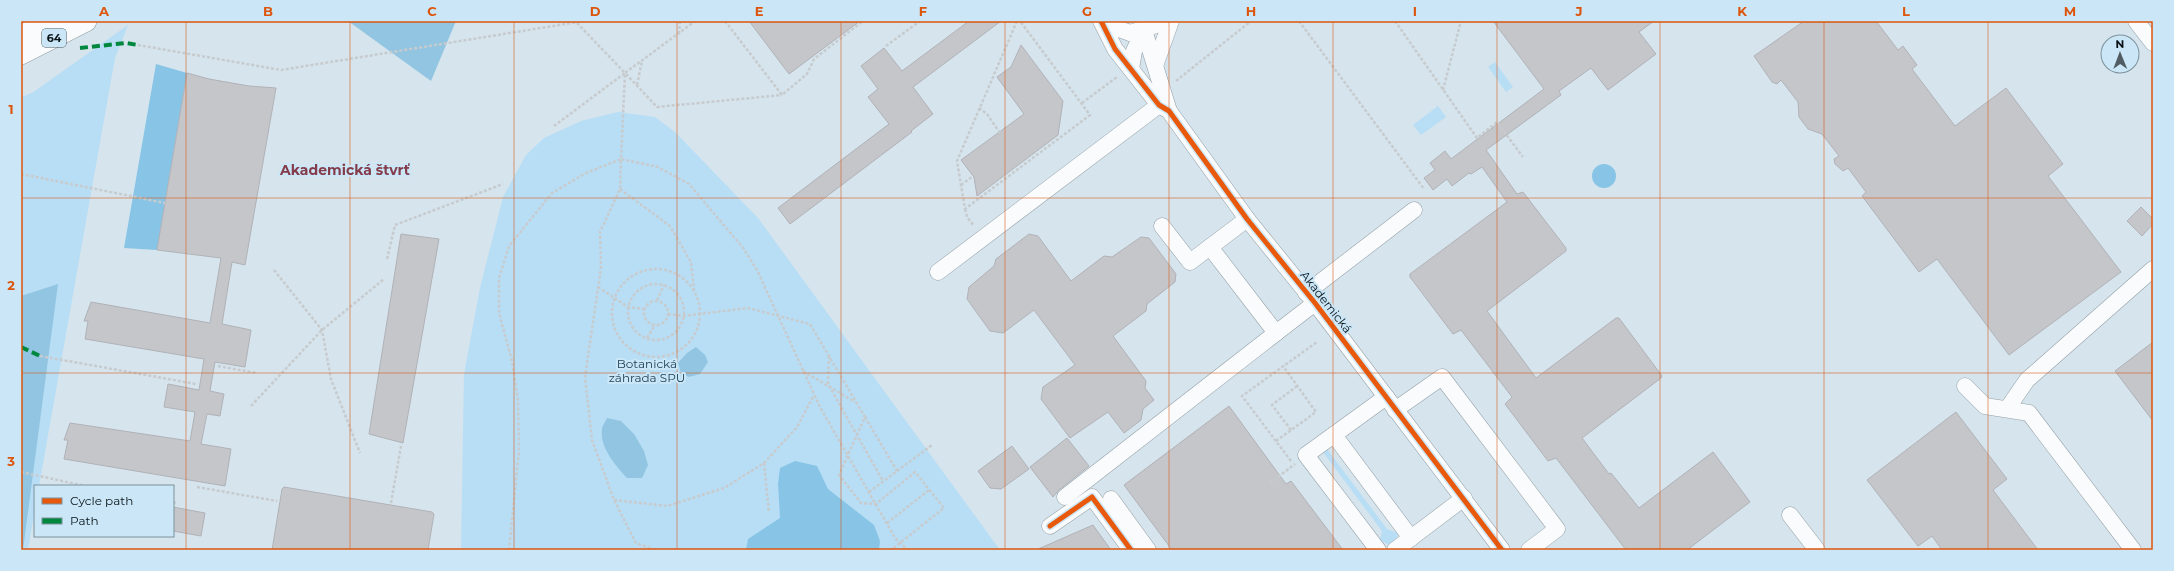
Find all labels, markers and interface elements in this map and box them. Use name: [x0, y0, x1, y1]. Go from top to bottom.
text: A: [98, 3, 110, 19]
text: B: [263, 3, 273, 19]
text: C: [427, 3, 437, 19]
text: D: [590, 3, 601, 19]
text: E: [755, 3, 764, 19]
text: F: [919, 3, 927, 19]
text: G: [1082, 3, 1092, 19]
text: H: [1246, 3, 1256, 19]
text: I: [1413, 3, 1417, 19]
text: J: [1574, 3, 1583, 19]
text: K: [1737, 3, 1747, 19]
text: L: [1902, 3, 1910, 19]
text: M: [2064, 3, 2076, 19]
road number: 64: [42, 29, 66, 47]
north arrow: [2100, 34, 2140, 74]
text: N: [2115, 37, 2124, 51]
text: 1: [8, 101, 14, 117]
district label: Akademická štvrť: [279, 161, 410, 179]
street label: Akademická: [1297, 268, 1355, 336]
text: 2: [7, 277, 15, 293]
park label: Botanická záhrada SPU: [609, 356, 685, 385]
text: 3: [6, 453, 15, 469]
legend: [34, 485, 174, 537]
text: Cycle path: [70, 493, 133, 508]
text: Path: [70, 513, 99, 528]

